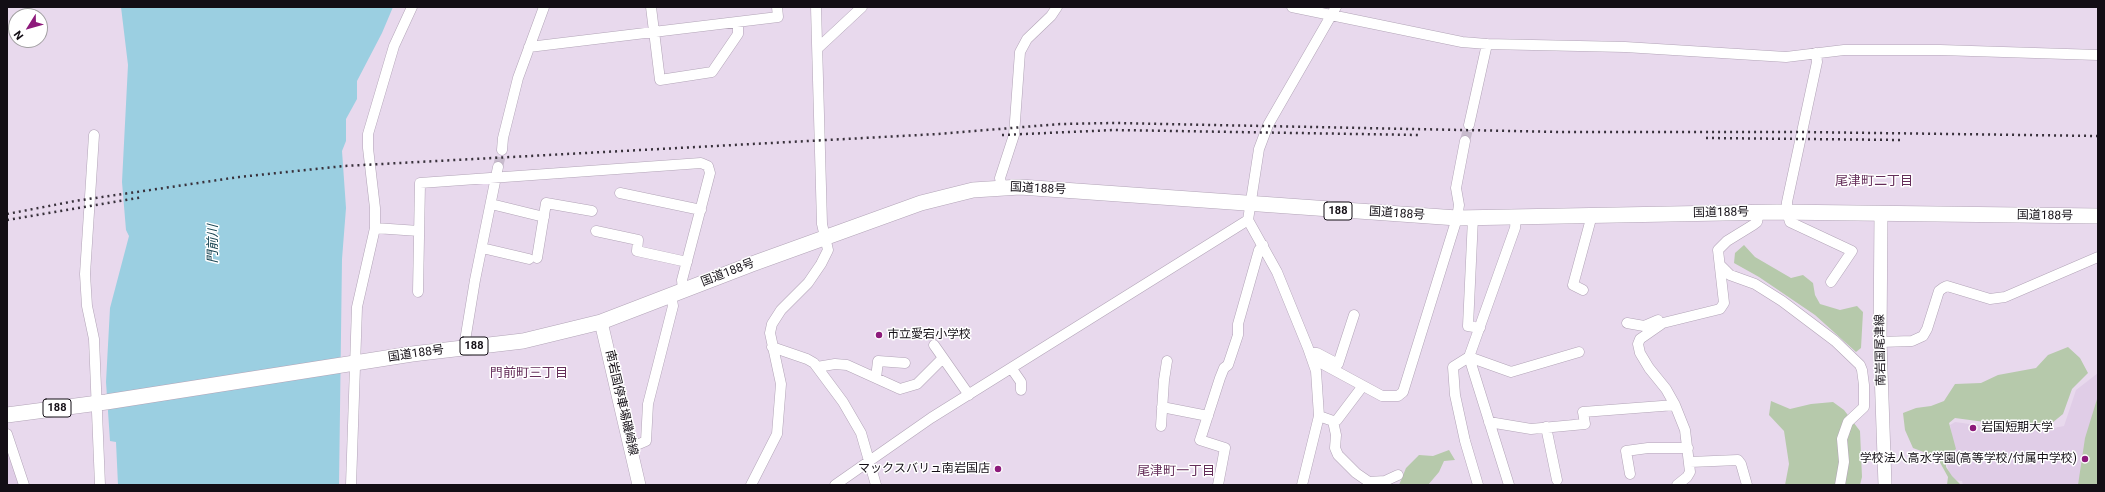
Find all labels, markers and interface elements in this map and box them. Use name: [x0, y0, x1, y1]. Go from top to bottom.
north arrow: [8, 8, 48, 48]
text: N: [11, 28, 26, 42]
district label: 尾津町二丁目: [1835, 174, 1913, 190]
street label: 国道188号: [1010, 180, 1066, 198]
road number: 188: [1324, 202, 1352, 220]
street label: 国道188号: [1368, 205, 1426, 223]
street label: 国道188号: [1693, 205, 1749, 221]
street label: 国道188号: [2017, 208, 2073, 224]
water label: 門前川: [206, 225, 222, 263]
street label: 国道188号: [699, 256, 757, 290]
street label: 南岩国尾津線: [1873, 314, 1889, 386]
place label: 市立愛宕小学校: [887, 328, 971, 342]
marker: 市立愛宕小学校: [874, 330, 884, 340]
road number: 188: [460, 337, 488, 355]
street label: 国道188号: [387, 343, 445, 365]
street label: 南岩国停車場磯崎線: [602, 349, 640, 457]
district label: 門前町三丁目: [490, 366, 568, 382]
road number: 188: [43, 399, 71, 417]
place label: 岩国短期大学: [1981, 421, 2053, 435]
marker: 岩国短期大学: [1968, 423, 1978, 433]
place label: 学校法人高水学園(高等学校/付属中学校): [1860, 452, 2077, 466]
marker: 学校法人高水学園(高等学校/付属中学校): [2080, 454, 2090, 464]
place label: マックスバリュ南岩国店: [858, 462, 990, 476]
marker: マックスバリュ南岩国店: [993, 464, 1003, 474]
district label: 尾津町一丁目: [1137, 464, 1215, 480]

